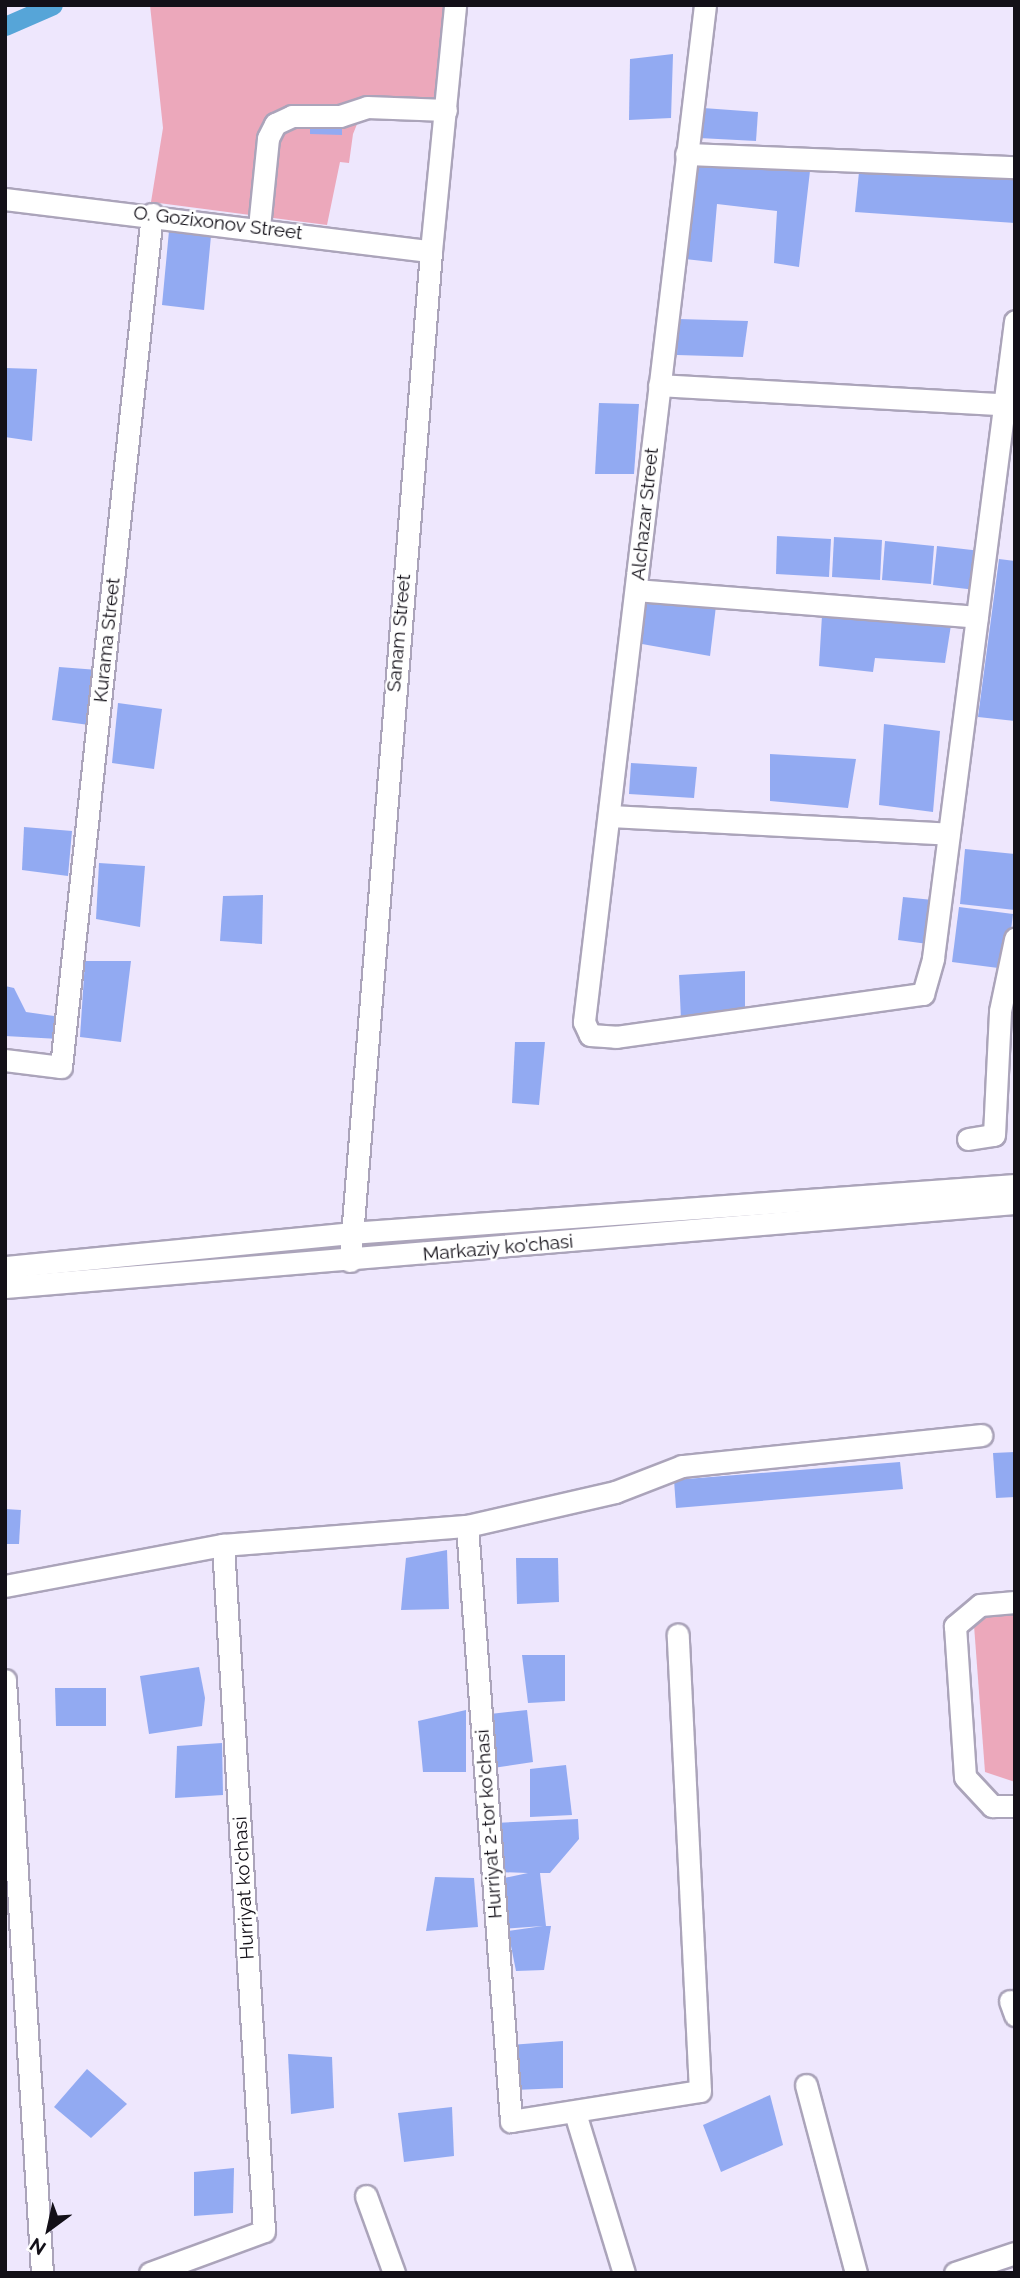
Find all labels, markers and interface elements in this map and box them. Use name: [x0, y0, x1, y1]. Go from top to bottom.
street label: O. Gozixonov Street: [132, 201, 304, 245]
street label: Alchazar Street: [627, 446, 663, 582]
street label: Sanam Street: [382, 573, 416, 693]
street label: Kurama Street: [89, 576, 125, 704]
street label: Markaziy ko'chasi: [422, 1230, 574, 1266]
street label: Hurriyat 2-tor ko'chasi: [471, 1728, 507, 1920]
street label: Hurriyat ko'chasi: [229, 1816, 259, 1960]
north arrow: [14, 2194, 84, 2264]
text: N: [25, 2233, 50, 2260]

